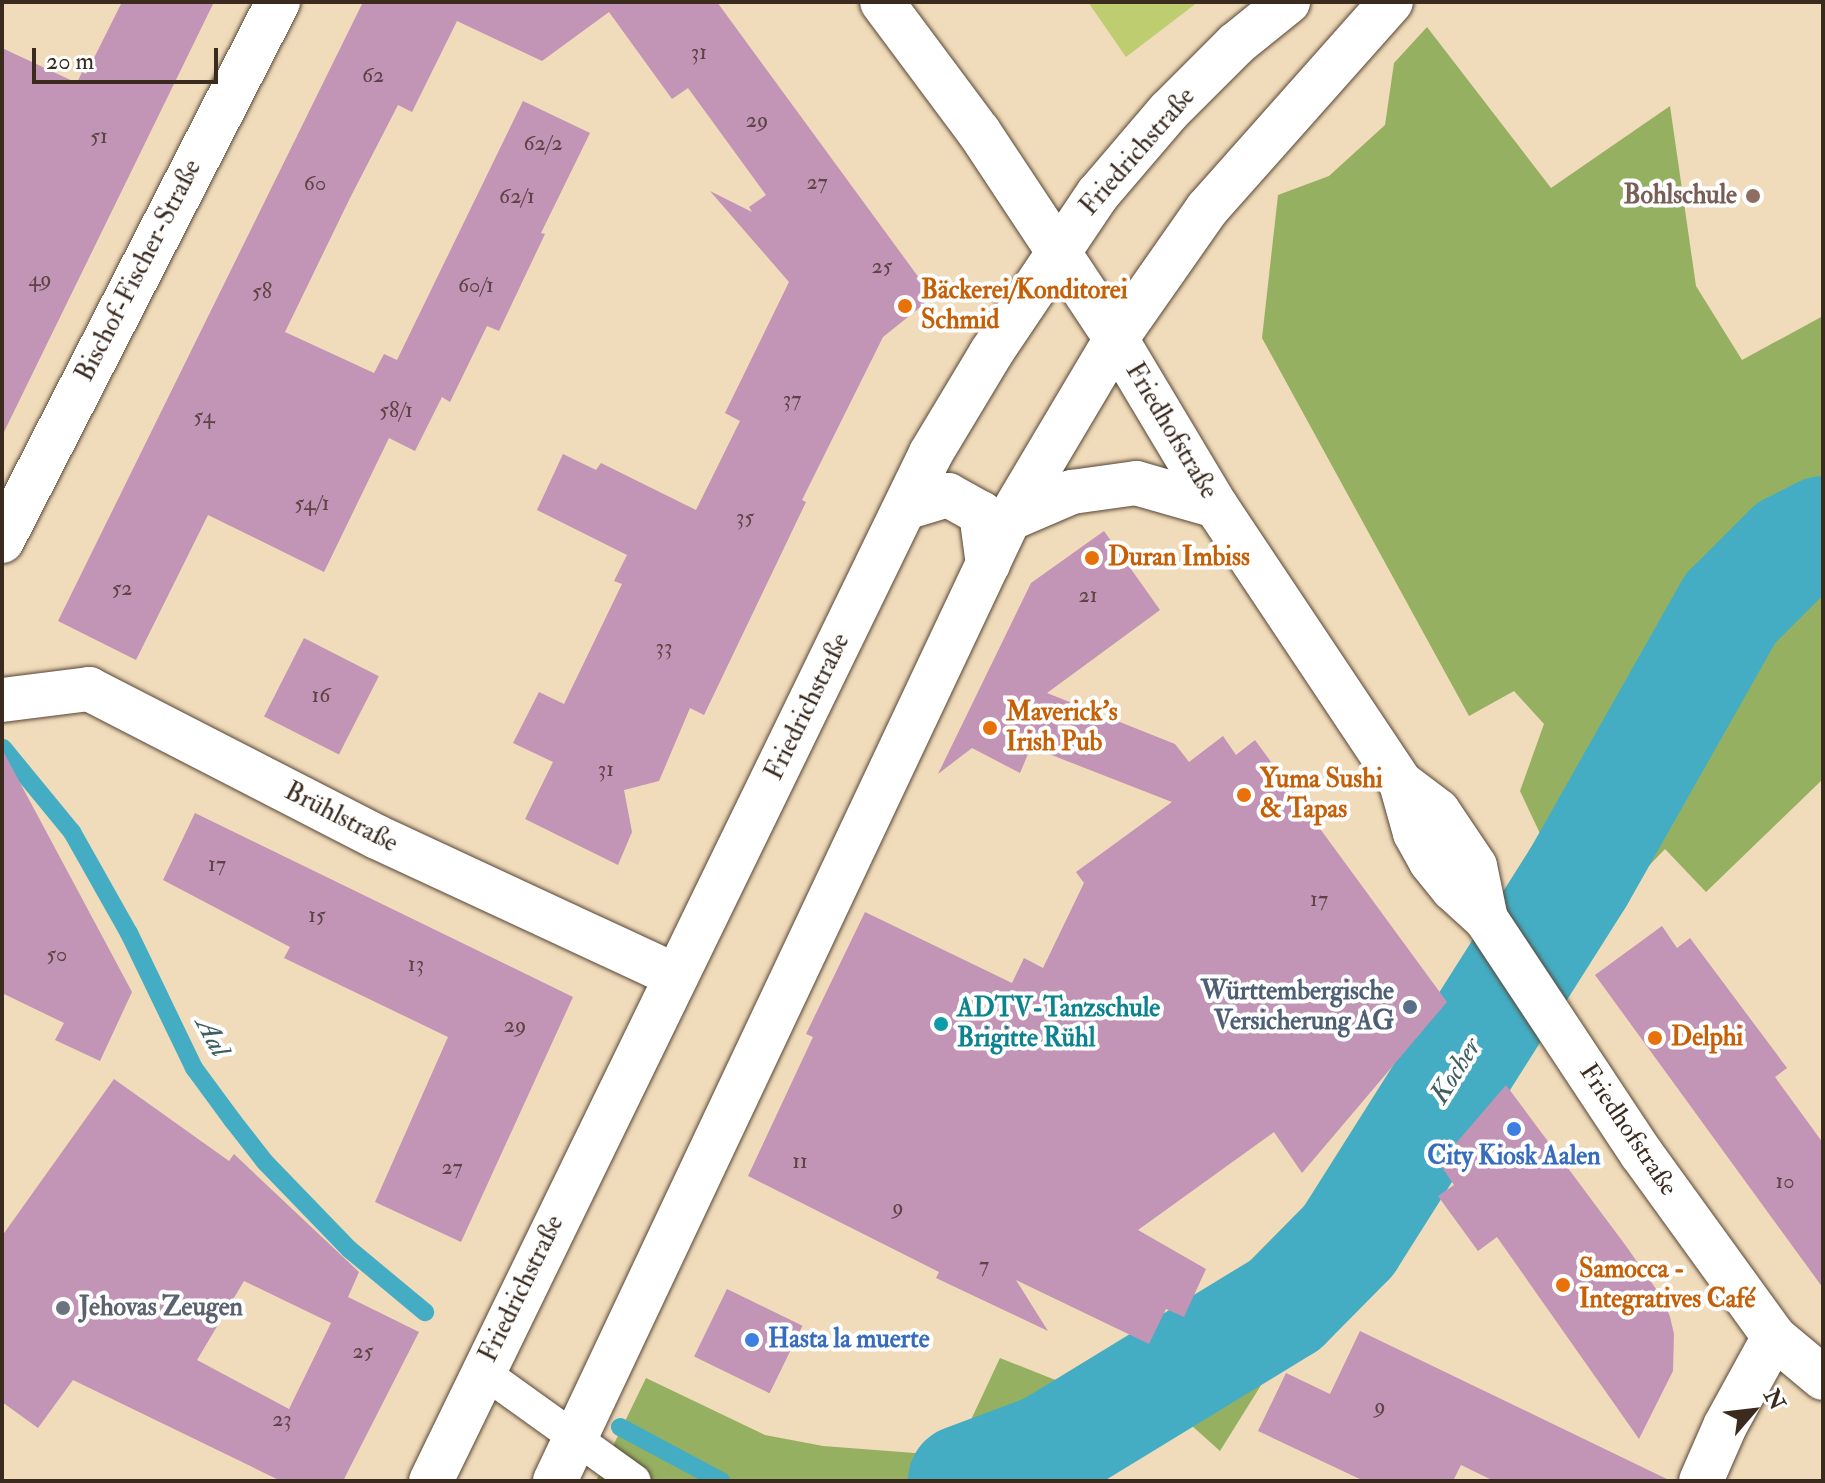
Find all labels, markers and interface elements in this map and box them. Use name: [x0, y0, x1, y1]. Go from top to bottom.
scale bar: [36, 32, 222, 82]
house number: 31: [691, 40, 707, 66]
text: 20 m: [46, 46, 94, 77]
house number: 62: [362, 63, 384, 89]
street label: Friedrichstraße: [1074, 82, 1202, 222]
house number: 29: [746, 108, 768, 134]
house number: 51: [90, 124, 108, 150]
house number: 62/2: [523, 131, 563, 157]
street label: Bischof-Fischer-Straße: [70, 155, 208, 387]
house number: 27: [806, 170, 828, 196]
house number: 60: [304, 171, 326, 197]
place label: Bohlschule: [1624, 180, 1737, 212]
house number: 62/1: [499, 184, 535, 210]
marker: Bohlschule: [1744, 187, 1762, 205]
house number: 25: [872, 254, 892, 280]
house number: 49: [28, 267, 52, 293]
house number: 60/1: [458, 273, 494, 299]
place label: Bäckerei/Konditorei Schmid: [921, 275, 1128, 336]
house number: 58: [252, 279, 272, 305]
marker: Bäckerei/Konditorei Schmid: [896, 297, 914, 315]
street label: Friedhofstraße: [1118, 357, 1224, 505]
house number: 37: [783, 387, 801, 413]
house number: 58/1: [379, 398, 413, 424]
house number: 54: [194, 404, 214, 430]
house number: 54/1: [295, 491, 329, 517]
house number: 35: [736, 505, 754, 531]
place label: Duran Imbiss: [1108, 542, 1250, 574]
marker: Duran Imbiss: [1083, 549, 1101, 567]
house number: 52: [112, 576, 132, 602]
house number: 21: [1078, 583, 1098, 609]
street label: Friedrichstraße: [759, 629, 857, 785]
house number: 33: [656, 635, 672, 661]
house number: 16: [312, 683, 330, 709]
place label: Maverick's Irish Pub: [1006, 697, 1118, 758]
marker: Maverick's Irish Pub: [981, 719, 999, 737]
house number: 31: [598, 757, 614, 783]
place label: Yuma Sushi & Tapas: [1260, 764, 1383, 826]
street label: Brühlstraße: [279, 776, 403, 860]
marker: Yuma Sushi & Tapas: [1235, 786, 1253, 804]
house number: 17: [208, 852, 226, 878]
house number: 17: [1310, 887, 1328, 913]
house number: 15: [308, 903, 326, 929]
house number: 50: [47, 942, 67, 968]
house number: 13: [408, 952, 424, 978]
place label: Württembergische Versicherung AG: [1201, 976, 1394, 1038]
place label: ADTV-Tanzschule Brigitte Rühl: [957, 993, 1160, 1054]
marker: Württembergische Versicherung AG: [1401, 998, 1419, 1016]
water label: Aal: [188, 1011, 236, 1063]
house number: 29: [504, 1013, 526, 1039]
marker: ADTV-Tanzschule Brigitte Rühl: [932, 1015, 950, 1033]
place label: Delphi: [1671, 1022, 1743, 1054]
marker: Delphi: [1646, 1029, 1664, 1047]
water label: Kocher: [1423, 1032, 1489, 1110]
street label: Friedhofstraße: [1572, 1058, 1684, 1202]
marker: City Kiosk Aalen: [1505, 1120, 1523, 1138]
place label: City Kiosk Aalen: [1427, 1141, 1601, 1173]
house number: 11: [792, 1149, 808, 1175]
house number: 27: [441, 1155, 463, 1181]
house number: 10: [1775, 1169, 1795, 1195]
house number: 9: [892, 1195, 904, 1221]
street label: Friedrichstraße: [473, 1211, 571, 1367]
house number: 7: [979, 1253, 989, 1279]
place label: Samocca - Integratives Café: [1579, 1254, 1755, 1316]
marker: Samocca - Integratives Café: [1554, 1276, 1572, 1294]
place label: Jehovas Zeugen: [79, 1292, 243, 1324]
marker: Jehovas Zeugen: [54, 1299, 72, 1317]
place label: Hasta la muerte: [768, 1324, 930, 1356]
marker: Hasta la muerte: [743, 1331, 761, 1349]
house number: 25: [353, 1339, 373, 1365]
north arrow: [1713, 1371, 1793, 1451]
text: N: [1757, 1384, 1791, 1415]
house number: 9: [1374, 1394, 1386, 1420]
house number: 23: [272, 1407, 292, 1433]

